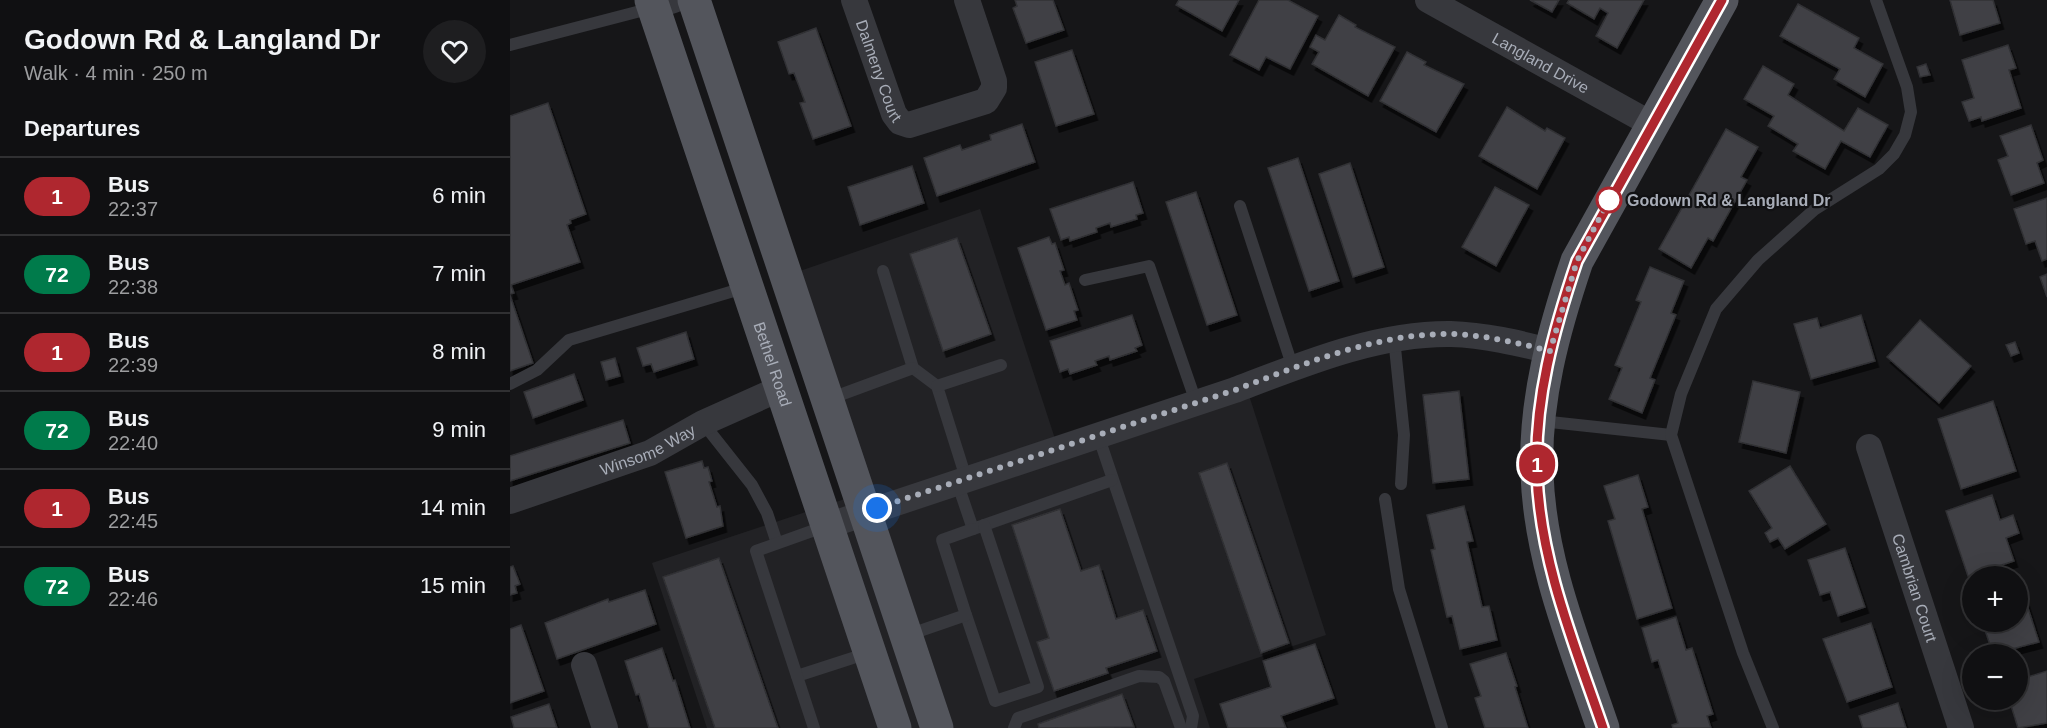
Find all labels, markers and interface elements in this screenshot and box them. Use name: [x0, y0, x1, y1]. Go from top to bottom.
street label: Dalmeny Court: [853, 18, 906, 126]
button: heart: [423, 20, 486, 83]
text: Godown Rd & Langland Dr: [24, 24, 380, 55]
street label: Langland Drive: [1490, 29, 1592, 96]
text: Walk · 4 min · 250 m: [24, 62, 208, 84]
text: Departures: [24, 116, 140, 141]
text: Bus: [108, 172, 150, 197]
text: 6 min: [432, 183, 486, 208]
text: 1: [51, 185, 63, 208]
marker: Godown Rd & Langland Dr: [1596, 187, 1622, 213]
place label: Godown Rd & Langland Dr: [1627, 192, 1831, 209]
text: 22:37: [108, 198, 158, 220]
text: Bus: [108, 250, 150, 275]
text: 7 min: [432, 261, 486, 286]
text: 72: [45, 263, 69, 286]
text: 22:38: [108, 276, 158, 298]
street label: Bethel Road: [751, 320, 795, 409]
text: Bus: [108, 328, 150, 353]
text: 8 min: [432, 339, 486, 364]
text: 1: [51, 341, 63, 364]
text: 22:39: [108, 354, 158, 376]
text: Bus: [108, 406, 150, 431]
text: 9 min: [432, 417, 486, 442]
text: 72: [45, 419, 69, 442]
street label: Winsome Way: [598, 421, 698, 478]
text: 22:40: [108, 432, 158, 454]
line badge: 1: [1518, 444, 1556, 484]
text: 1: [1531, 453, 1543, 476]
text: Bus: [108, 484, 150, 509]
your location: [862, 493, 892, 523]
text: 14 min: [420, 495, 486, 520]
text: 1: [51, 497, 63, 520]
text: 22:45: [108, 510, 158, 532]
street label: Cambrian Court: [1889, 531, 1941, 645]
text: Bus: [108, 562, 150, 587]
map controls: [1962, 566, 2028, 710]
button: +: [1962, 566, 2028, 632]
text: 15 min: [420, 573, 486, 598]
text: 72: [45, 575, 69, 598]
text: 22:46: [108, 588, 158, 610]
button: −: [1962, 644, 2028, 710]

